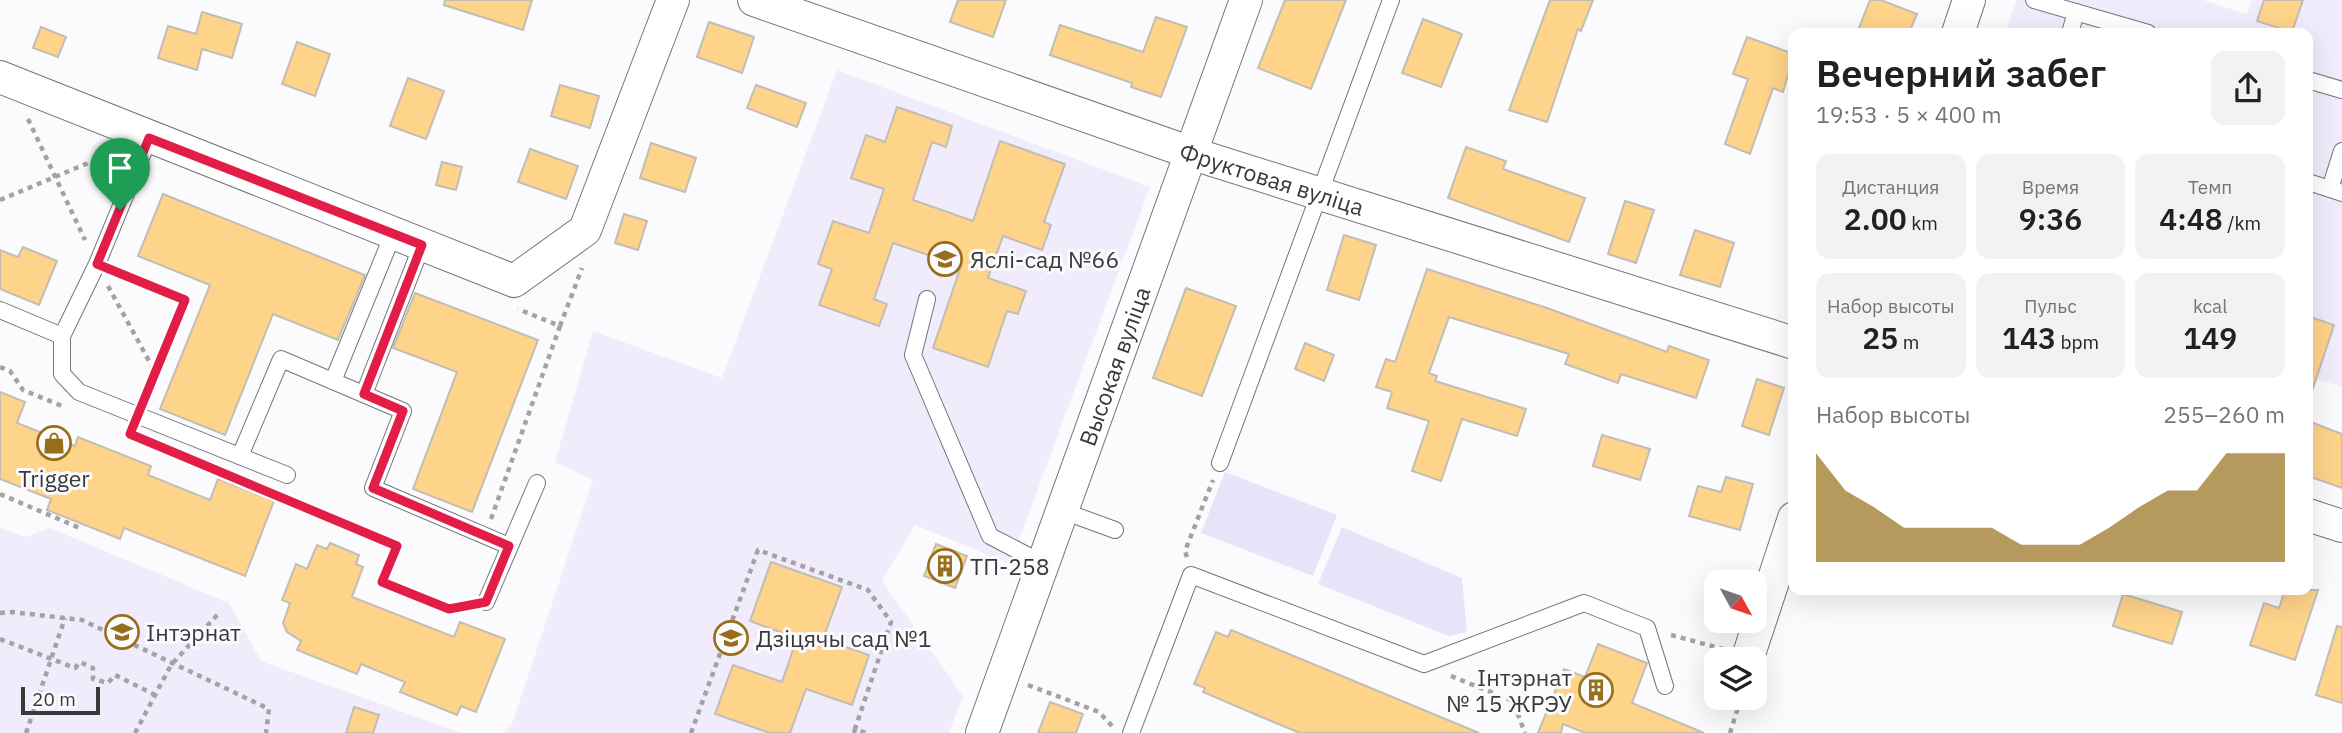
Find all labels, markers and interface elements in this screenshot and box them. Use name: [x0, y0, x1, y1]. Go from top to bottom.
text: Вечерний забег: [1816, 48, 2106, 97]
button: share: [2211, 51, 2285, 125]
text: 19:53 · 5 × 400 m: [1816, 99, 2002, 129]
street label: Фруктовая вуліца: [1176, 135, 1368, 222]
pin: [90, 138, 150, 210]
icon: arrive: [101, 149, 139, 187]
text: Дистанция: [1842, 175, 1940, 199]
text: Время: [2022, 175, 2079, 199]
text: Темп: [2188, 175, 2232, 199]
text: 2.00: [1844, 199, 1907, 238]
text: 9:36: [2019, 199, 2082, 238]
text: 4:48: [2159, 199, 2223, 238]
text: km: [1907, 211, 1938, 235]
text: /km: [2223, 211, 2261, 235]
school or university icon: Яслі-сад №66: [926, 240, 964, 278]
place label: Яслі-сад №66: [970, 244, 1119, 274]
street label: Высокая вуліца: [1072, 282, 1157, 450]
text: Набор высоты: [1827, 294, 1955, 318]
text: Пульс: [2024, 294, 2077, 318]
text: kcal: [2193, 294, 2227, 318]
text: 25: [1862, 318, 1898, 357]
text: 143: [2002, 318, 2056, 357]
text: 149: [2183, 318, 2237, 357]
text: m: [1898, 330, 1919, 354]
text: bpm: [2056, 330, 2099, 354]
text: Набор высоты: [1816, 399, 1970, 429]
text: 255–260 m: [2163, 399, 2285, 429]
shop icon: Trigger: [35, 424, 73, 462]
place label: Trigger: [18, 463, 90, 493]
building icon: ТП-258: [926, 547, 964, 585]
place label: ТП-258: [970, 551, 1050, 581]
north arrow: [1704, 570, 1768, 634]
map controls: [1704, 570, 1767, 710]
school or university icon: Інтэрнат: [103, 613, 141, 651]
place label: Інтэрнат: [146, 617, 241, 647]
school or university icon: Дзіцячы сад №1: [712, 619, 750, 657]
place label: Дзіцячы сад №1: [756, 623, 932, 653]
button: layers: [1704, 647, 1767, 710]
place label: Інтэрнат № 15 ЖРЭУ: [1446, 662, 1572, 718]
building icon: Інтэрнат № 15 ЖРЭУ: [1577, 671, 1615, 709]
scale bar: [21, 684, 100, 716]
text: 20 m: [32, 687, 76, 711]

